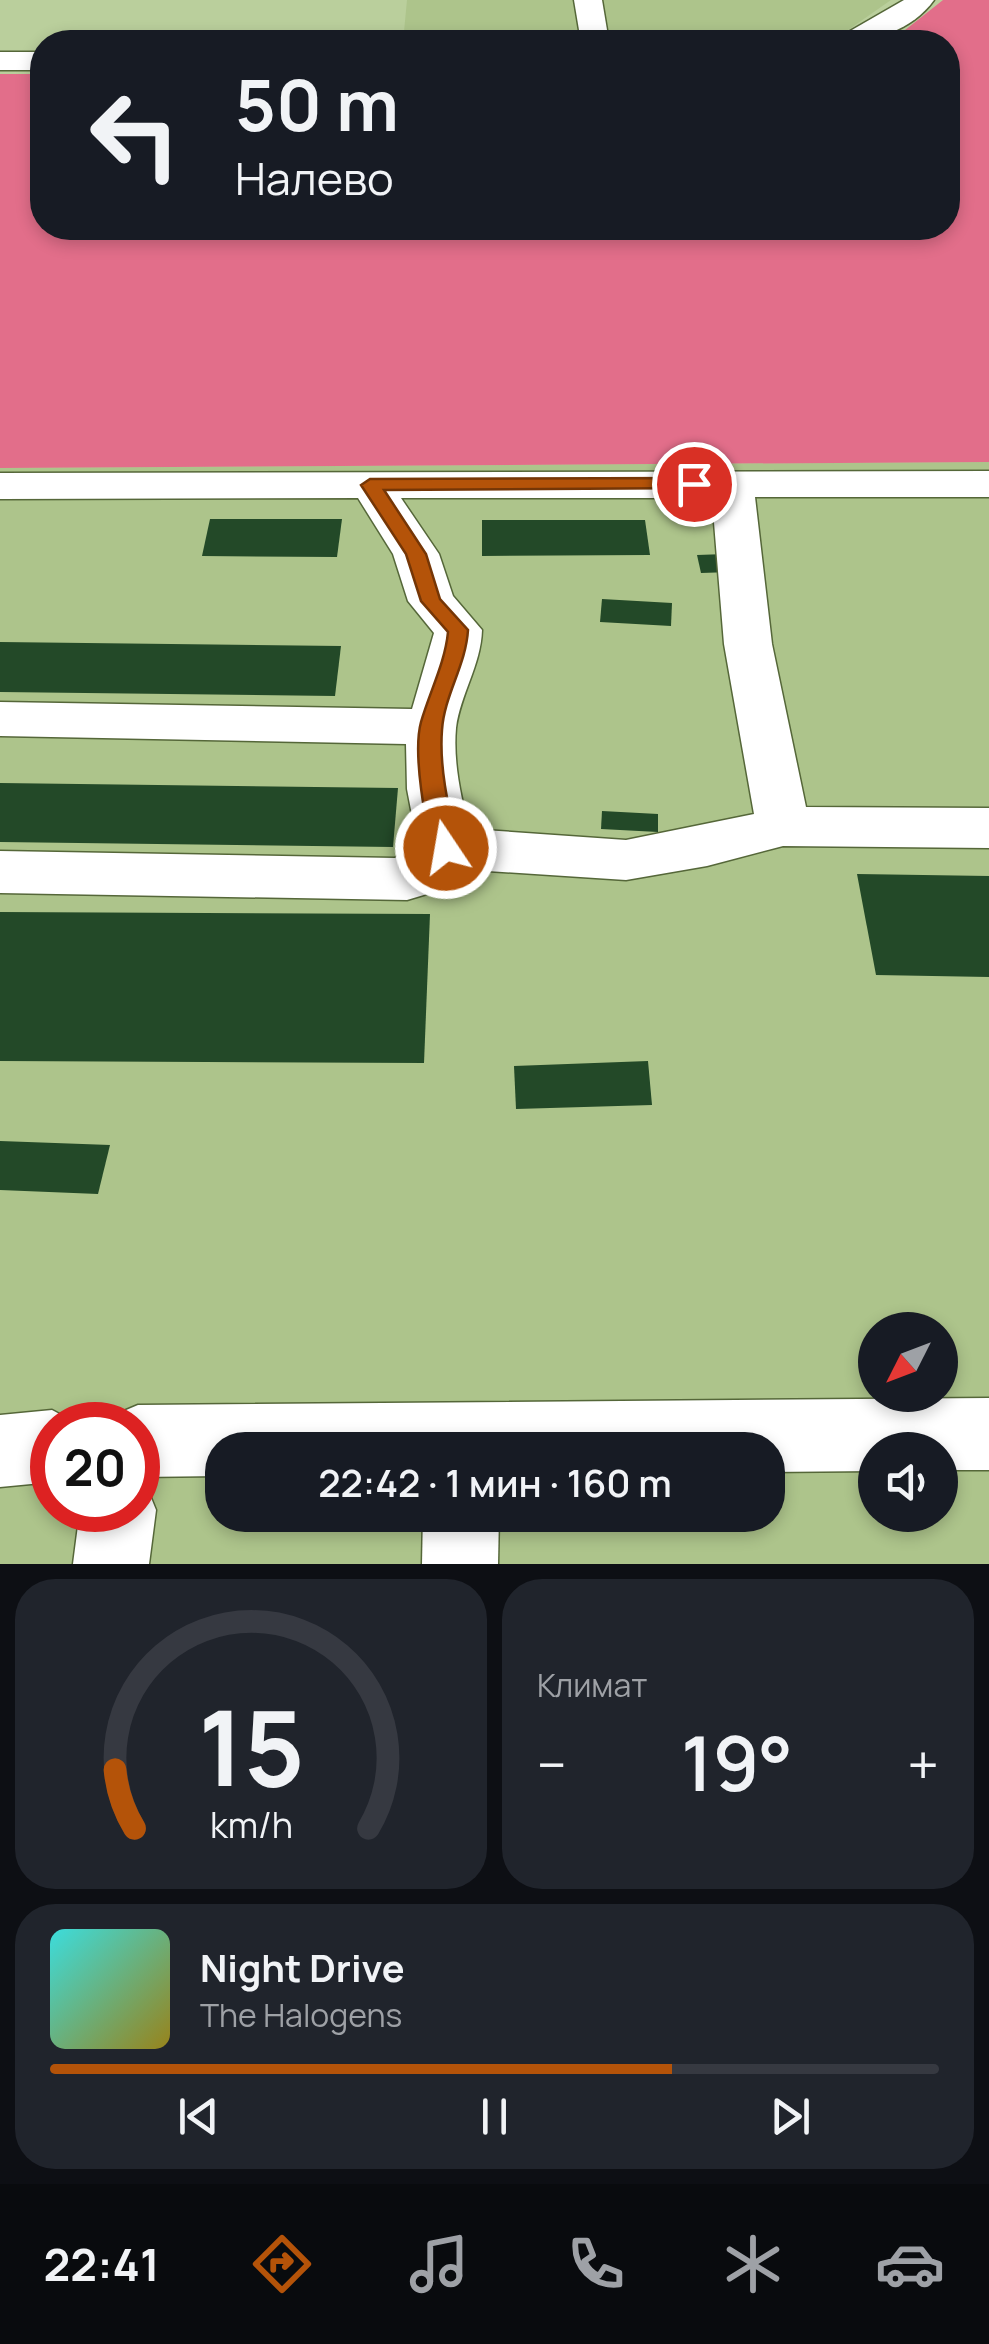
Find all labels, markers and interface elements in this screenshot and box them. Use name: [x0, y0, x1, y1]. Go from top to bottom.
text: 50 m: [235, 56, 399, 152]
icon: left: [70, 70, 200, 200]
text: Налево: [235, 147, 394, 209]
pin: [652, 442, 737, 527]
icon: arrive: [667, 457, 722, 512]
position arrow: [394, 796, 498, 900]
north arrow: [858, 1312, 958, 1412]
map controls: [858, 1312, 958, 1532]
speed limit sign: 20: [30, 1402, 160, 1532]
button: sound: [858, 1432, 958, 1532]
text: 22:42 · 1 мин · 160 m: [318, 1456, 672, 1508]
text: Климат: [537, 1663, 647, 1707]
text: 15: [198, 1675, 304, 1817]
text: 19°: [681, 1711, 793, 1814]
text: −: [537, 1726, 567, 1802]
text: +: [907, 1726, 939, 1802]
text: km/h: [209, 1800, 293, 1849]
text: Night Drive: [200, 1941, 405, 1993]
text: The Halogens: [200, 1993, 402, 2037]
icon: previous: [171, 2089, 226, 2144]
icon: pause: [467, 2089, 522, 2144]
icon: next: [763, 2089, 818, 2144]
icon: directions: [247, 2229, 317, 2299]
icon: music: [404, 2229, 474, 2299]
icon: phone: [561, 2229, 631, 2299]
icon: climate: [718, 2229, 788, 2299]
icon: car: [875, 2229, 945, 2299]
text: 22:41: [44, 2233, 160, 2295]

